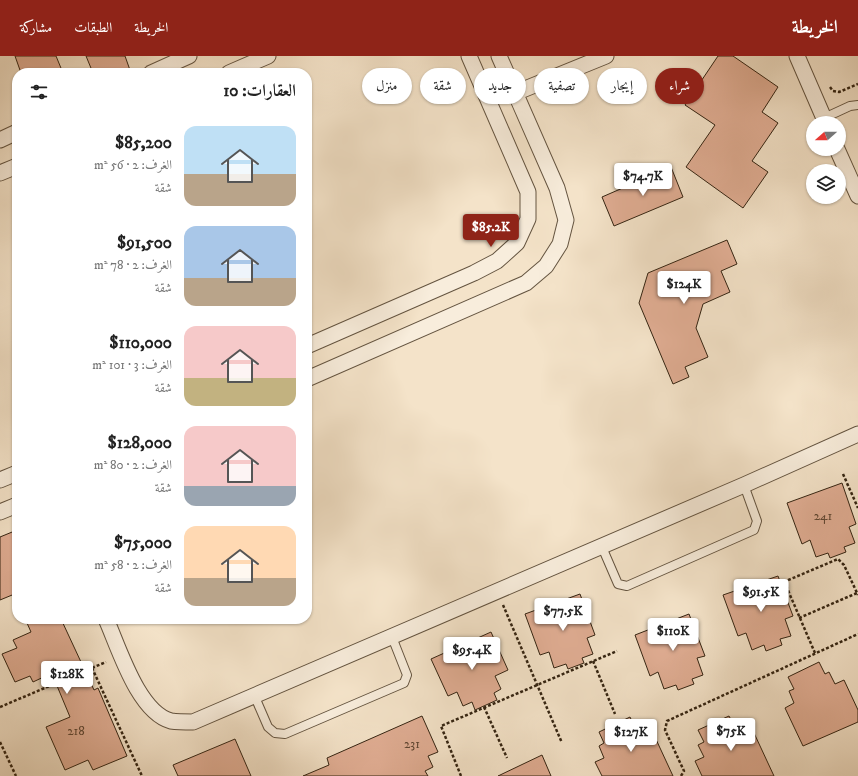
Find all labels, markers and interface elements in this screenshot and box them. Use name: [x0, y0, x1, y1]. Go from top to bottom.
text: الخريطة: [792, 16, 838, 39]
text: مشاركة: [20, 19, 52, 37]
text: الطبقات: [74, 19, 112, 37]
text: الخريطة: [134, 19, 168, 37]
chip: منزل: [362, 68, 412, 104]
chip: شقة: [420, 68, 466, 104]
chip: جديد: [474, 68, 526, 104]
chip: تصفية: [534, 68, 589, 104]
chip: إيجار: [597, 68, 647, 104]
chip: شراء: [655, 68, 704, 104]
text: العقارات: 10: [223, 80, 296, 102]
icon: filters: [28, 81, 50, 103]
north arrow: [806, 116, 846, 156]
map controls: [806, 116, 846, 204]
text: $85,200: [115, 132, 172, 154]
icon: home: [216, 142, 264, 190]
text: الغرف: 2 · 56 m²: [94, 157, 172, 173]
pin: $74.7K: [610, 163, 676, 197]
button: layers: [806, 164, 846, 204]
text: $74.7K: [623, 168, 663, 184]
text: شقة: [155, 180, 172, 196]
pin: $85.2K: [458, 214, 524, 248]
text: $85.2K: [472, 219, 510, 235]
text: $91,500: [117, 232, 172, 254]
icon: home: [216, 242, 264, 290]
text: الغرف: 2 · 78 m²: [94, 257, 172, 273]
pin: $124K: [656, 271, 712, 305]
text: $124K: [667, 276, 701, 292]
text: شقة: [155, 280, 172, 296]
text: $110,000: [109, 332, 172, 354]
icon: home: [216, 342, 264, 390]
text: الغرف: 3 · 101 m²: [92, 357, 172, 373]
text: شقة: [155, 380, 172, 396]
text: $128,000: [108, 432, 172, 454]
icon: home: [216, 442, 264, 490]
text: الغرف: 2 · 80 m²: [94, 457, 172, 473]
text: شقة: [155, 480, 172, 496]
house number: 241: [814, 508, 833, 524]
text: $75,000: [114, 532, 172, 554]
icon: home: [216, 542, 264, 590]
text: الغرف: 2 · 58 m²: [94, 557, 172, 573]
pin: $91.5K: [728, 579, 794, 613]
text: شقة: [155, 580, 172, 596]
text: $91.5K: [743, 584, 779, 600]
pin: $77.5K: [530, 598, 596, 632]
text: $77.5K: [543, 603, 583, 619]
pin: $110K: [645, 618, 701, 652]
text: $110K: [657, 623, 689, 639]
pin: $95.4K: [439, 637, 505, 671]
text: $95.4K: [452, 642, 492, 658]
pin: $128K: [39, 661, 95, 695]
text: $128K: [50, 666, 84, 682]
pin: $75K: [707, 718, 755, 752]
pin: $127K: [603, 719, 659, 753]
house number: 218: [67, 723, 85, 739]
text: $75K: [716, 723, 746, 739]
text: $127K: [614, 724, 648, 740]
house number: 231: [404, 736, 420, 752]

